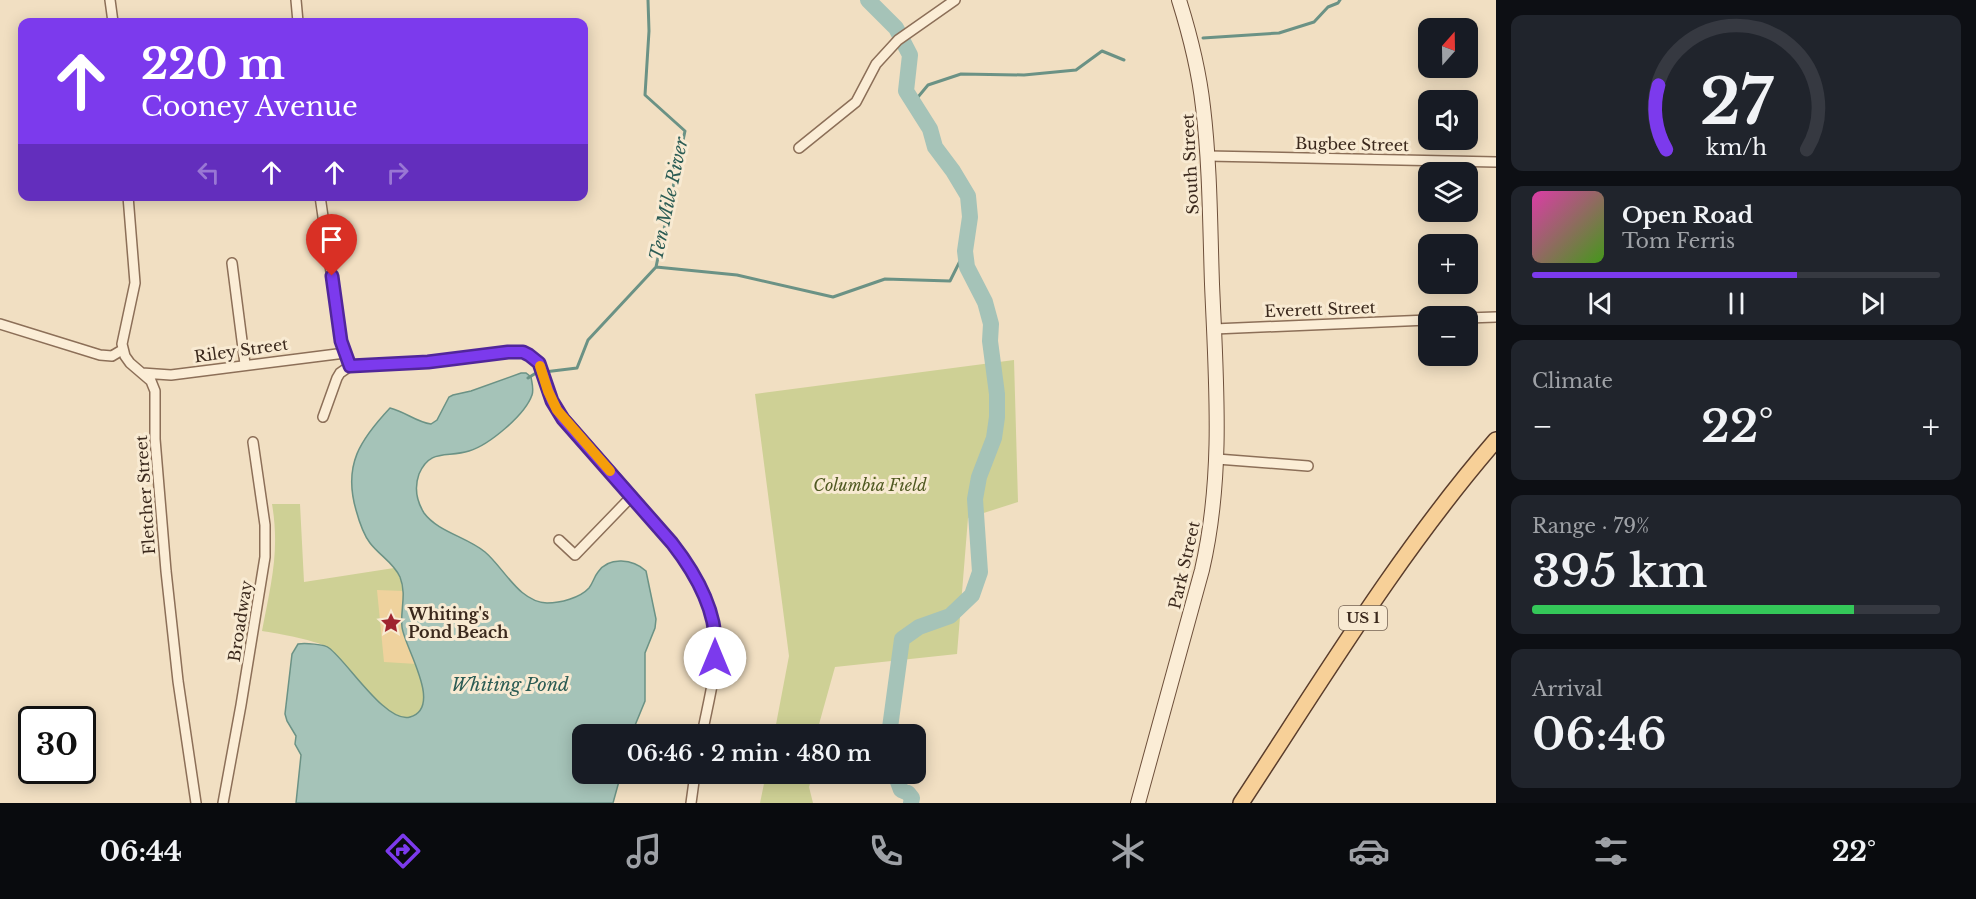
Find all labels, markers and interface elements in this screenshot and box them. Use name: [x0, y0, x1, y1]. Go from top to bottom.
north arrow: [1418, 18, 1478, 78]
map controls: [1418, 18, 1478, 366]
text: 220 m: [141, 38, 285, 90]
icon: ahead: [42, 42, 120, 120]
text: 27: [1700, 63, 1773, 141]
text: Cooney Avenue: [141, 90, 358, 123]
button: sound: [1418, 90, 1478, 150]
street label: South Street: [1177, 113, 1203, 215]
street label: Bugbee Street: [1295, 133, 1409, 155]
text: km/h: [1706, 134, 1767, 161]
water label: Ten Mile River: [645, 135, 693, 263]
icon: left: [192, 156, 225, 189]
icon: ahead: [255, 156, 288, 189]
icon: ahead: [318, 156, 351, 189]
icon: right: [381, 156, 414, 189]
button: layers: [1418, 162, 1478, 222]
text: Open Road: [1622, 202, 1753, 229]
pin: [306, 214, 357, 276]
icon: arrive: [315, 223, 348, 256]
text: Tom Ferris: [1622, 229, 1735, 253]
button: +: [1418, 234, 1478, 294]
icon: previous: [1584, 287, 1617, 320]
icon: pause: [1720, 287, 1753, 320]
icon: next: [1856, 287, 1889, 320]
street label: Everett Street: [1264, 297, 1376, 321]
button: −: [1418, 306, 1478, 366]
street label: Riley Street: [193, 334, 289, 366]
text: Climate: [1532, 369, 1613, 393]
text: 22°: [1701, 398, 1774, 454]
text: −: [1532, 406, 1553, 447]
text: +: [1922, 406, 1940, 447]
street label: Fletcher Street: [131, 435, 159, 555]
park label: Columbia Field: [813, 475, 927, 495]
text: Range · 79%: [1532, 514, 1649, 538]
street label: Park Street: [1164, 519, 1204, 611]
text: 395 km: [1532, 543, 1707, 599]
street label: Broadway: [224, 578, 256, 663]
place label: Whiting's Pond Beach: [407, 604, 509, 642]
road number: US 1: [1339, 606, 1387, 630]
place icon: Whiting's Pond Beach: [379, 611, 403, 635]
position arrow: [683, 626, 747, 690]
water label: Whiting Pond: [451, 674, 569, 696]
text: Arrival: [1532, 677, 1603, 701]
speed limit sign: 30: [18, 706, 96, 784]
text: 06:46: [1532, 706, 1667, 762]
text: 06:46 · 2 min · 480 m: [627, 740, 871, 767]
icon: directions: [382, 830, 424, 872]
icon: music: [623, 830, 665, 872]
icon: phone: [865, 830, 907, 872]
icon: climate: [1107, 830, 1149, 872]
icon: car: [1348, 830, 1390, 872]
icon: filters: [1590, 830, 1632, 872]
text: 06:44: [100, 835, 182, 868]
text: 22°: [1832, 835, 1876, 868]

